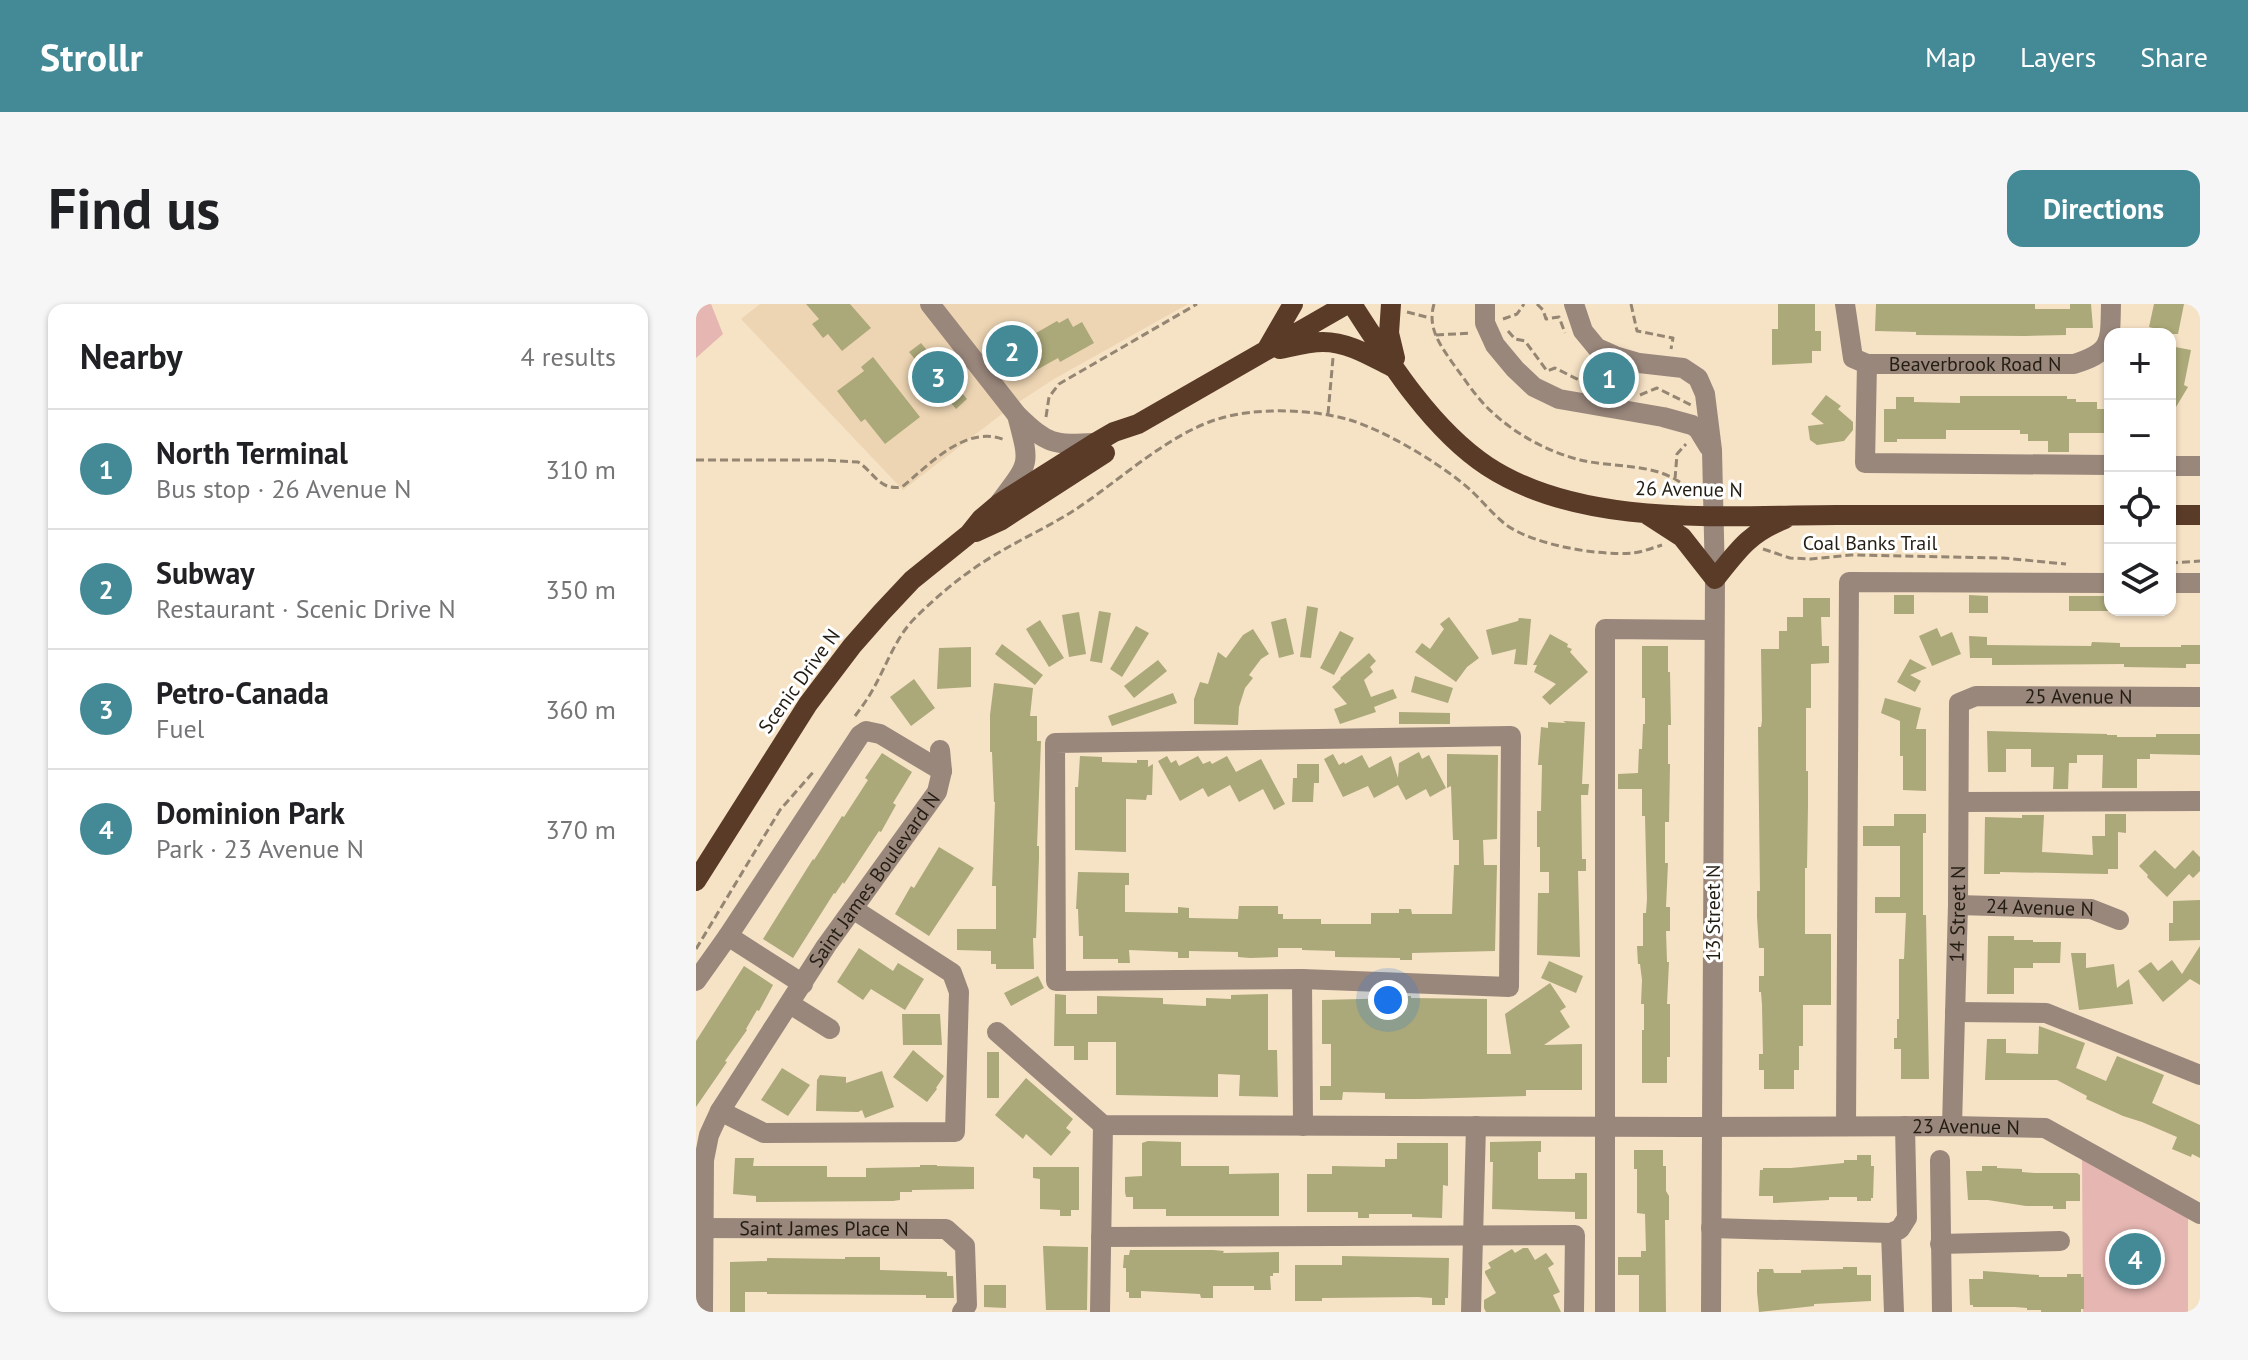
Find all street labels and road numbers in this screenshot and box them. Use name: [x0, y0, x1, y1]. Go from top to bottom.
street label: Beaverbrook Road N: [1889, 351, 2062, 377]
street label: 26 Avenue N: [1635, 475, 1743, 503]
street label: Coal Banks Trail: [1803, 530, 1938, 556]
street label: Scenic Drive N: [752, 624, 846, 738]
street label: 25 Avenue N: [2025, 683, 2133, 710]
street label: Saint James Boulevard N: [803, 787, 946, 972]
street label: 13 Street N: [1700, 864, 1726, 962]
street label: 14 Street N: [1943, 865, 1971, 963]
street label: 24 Avenue N: [1986, 893, 2094, 922]
street label: 23 Avenue N: [1912, 1113, 2020, 1140]
street label: Saint James Place N: [739, 1215, 909, 1242]

